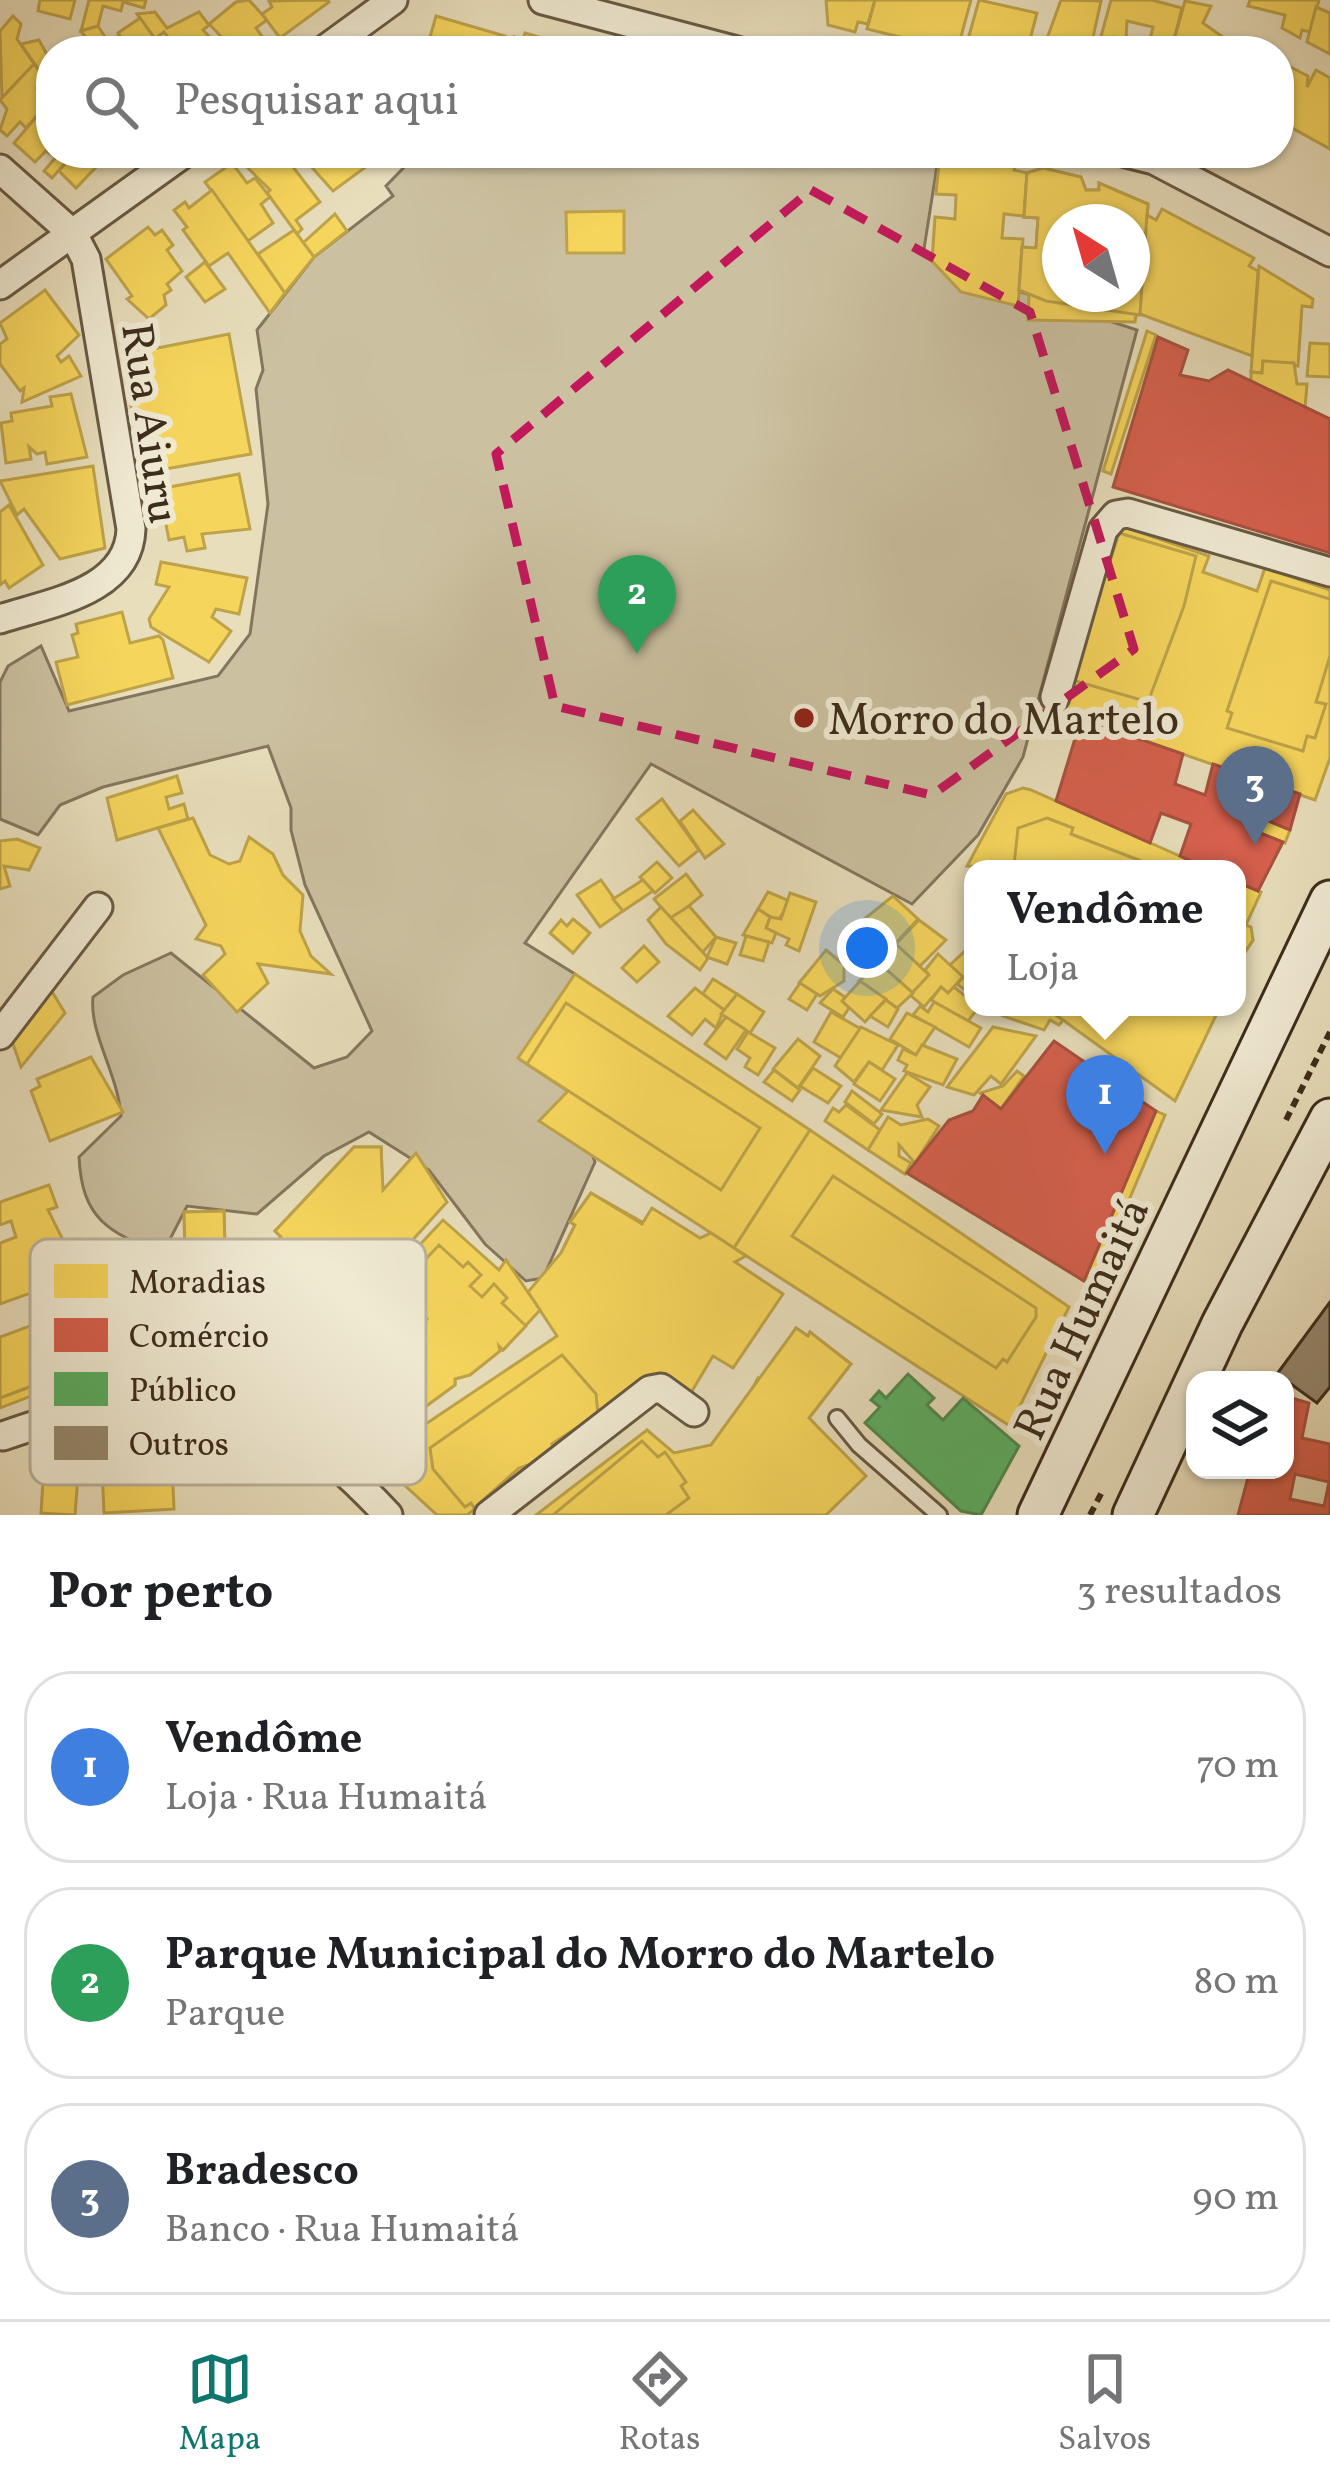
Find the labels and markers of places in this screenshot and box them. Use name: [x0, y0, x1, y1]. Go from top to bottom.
pin: 2: [598, 555, 676, 654]
place label: Morro do Martelo: [828, 691, 1179, 754]
marker: Morro do Martelo: [791, 705, 817, 731]
pin: 3: [1216, 746, 1294, 845]
pin: 1: [1066, 1055, 1144, 1154]

